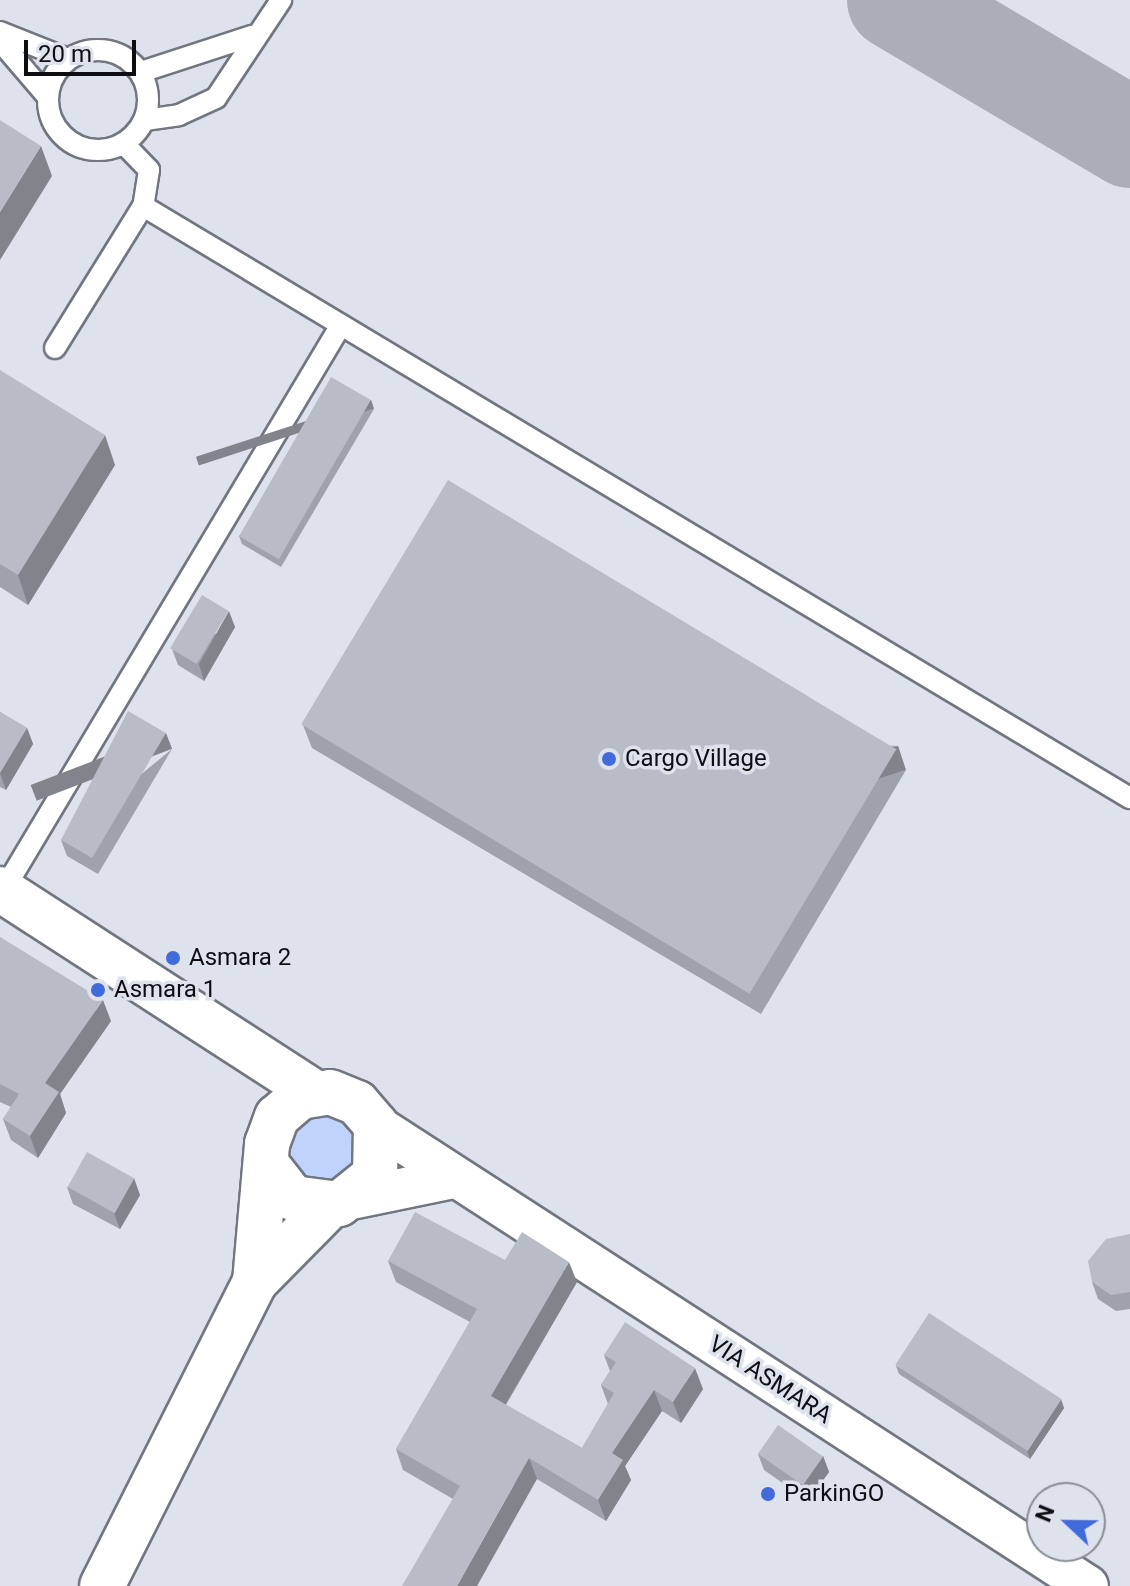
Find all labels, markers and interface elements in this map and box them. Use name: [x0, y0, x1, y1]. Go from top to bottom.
scale bar: [28, 24, 140, 74]
text: 20 m: [38, 40, 92, 68]
place label: Cargo Village: [625, 745, 767, 773]
marker: Cargo Village: [600, 750, 618, 768]
place label: Asmara 2: [189, 944, 291, 972]
marker: Asmara 2: [164, 949, 182, 967]
place label: Asmara 1: [114, 976, 216, 1004]
marker: Asmara 1: [89, 981, 107, 999]
street label: VIA ASMARA: [703, 1330, 837, 1430]
place label: ParkinGO: [784, 1480, 884, 1508]
north arrow: [1026, 1482, 1106, 1562]
marker: ParkinGO: [759, 1485, 777, 1503]
text: N: [1031, 1502, 1060, 1525]

